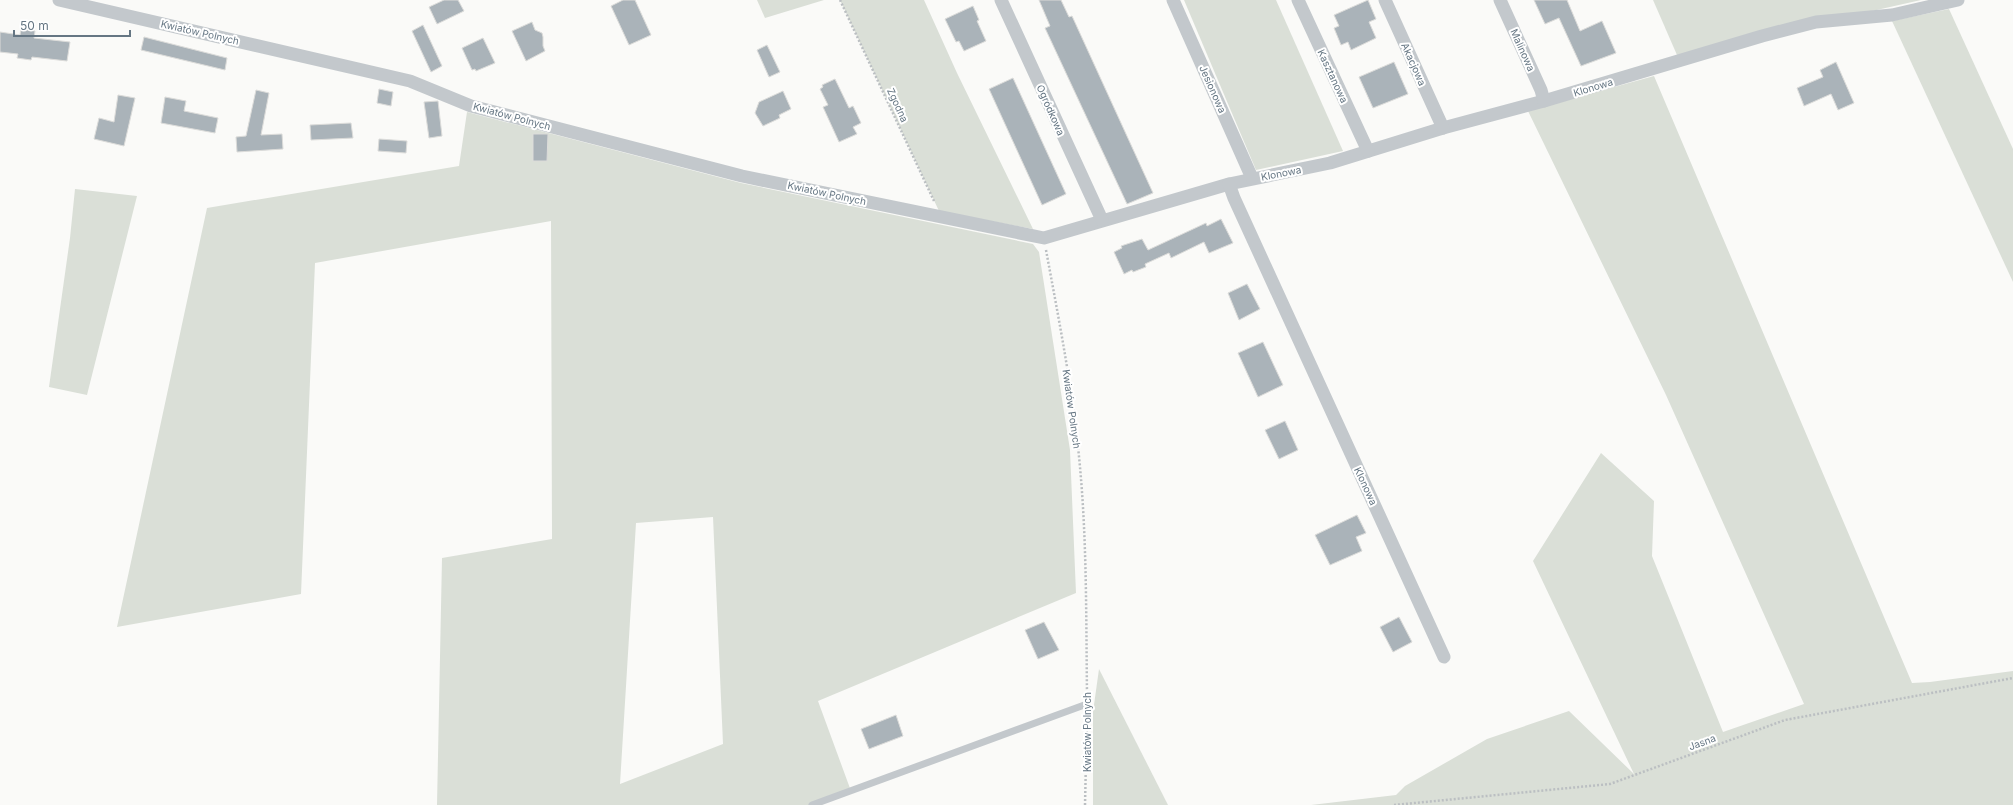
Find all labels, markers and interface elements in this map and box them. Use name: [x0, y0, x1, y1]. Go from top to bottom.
scale bar: [14, 12, 130, 38]
street label: Kwiatów Polnych: [160, 17, 240, 47]
text: 50 m: [20, 18, 49, 33]
street label: Malinowa: [1508, 27, 1538, 73]
street label: Akacjowa: [1399, 41, 1429, 87]
street label: Kasztanowa: [1315, 47, 1351, 105]
street label: Jesionowa: [1197, 63, 1229, 115]
street label: Klonowa: [1572, 75, 1614, 99]
street label: Ogródkowa: [1034, 83, 1068, 137]
street label: Zgodna: [885, 86, 911, 124]
street label: Kwiatów Polnych: [472, 100, 552, 132]
street label: Klonowa: [1260, 163, 1302, 183]
street label: Kwiatów Polnych: [787, 179, 867, 207]
street label: Kwiatów Polnych: [1061, 369, 1084, 449]
street label: Klonowa: [1352, 465, 1380, 507]
street label: Kwiatów Polnych: [1081, 692, 1093, 772]
street label: Jasna: [1687, 732, 1717, 752]

